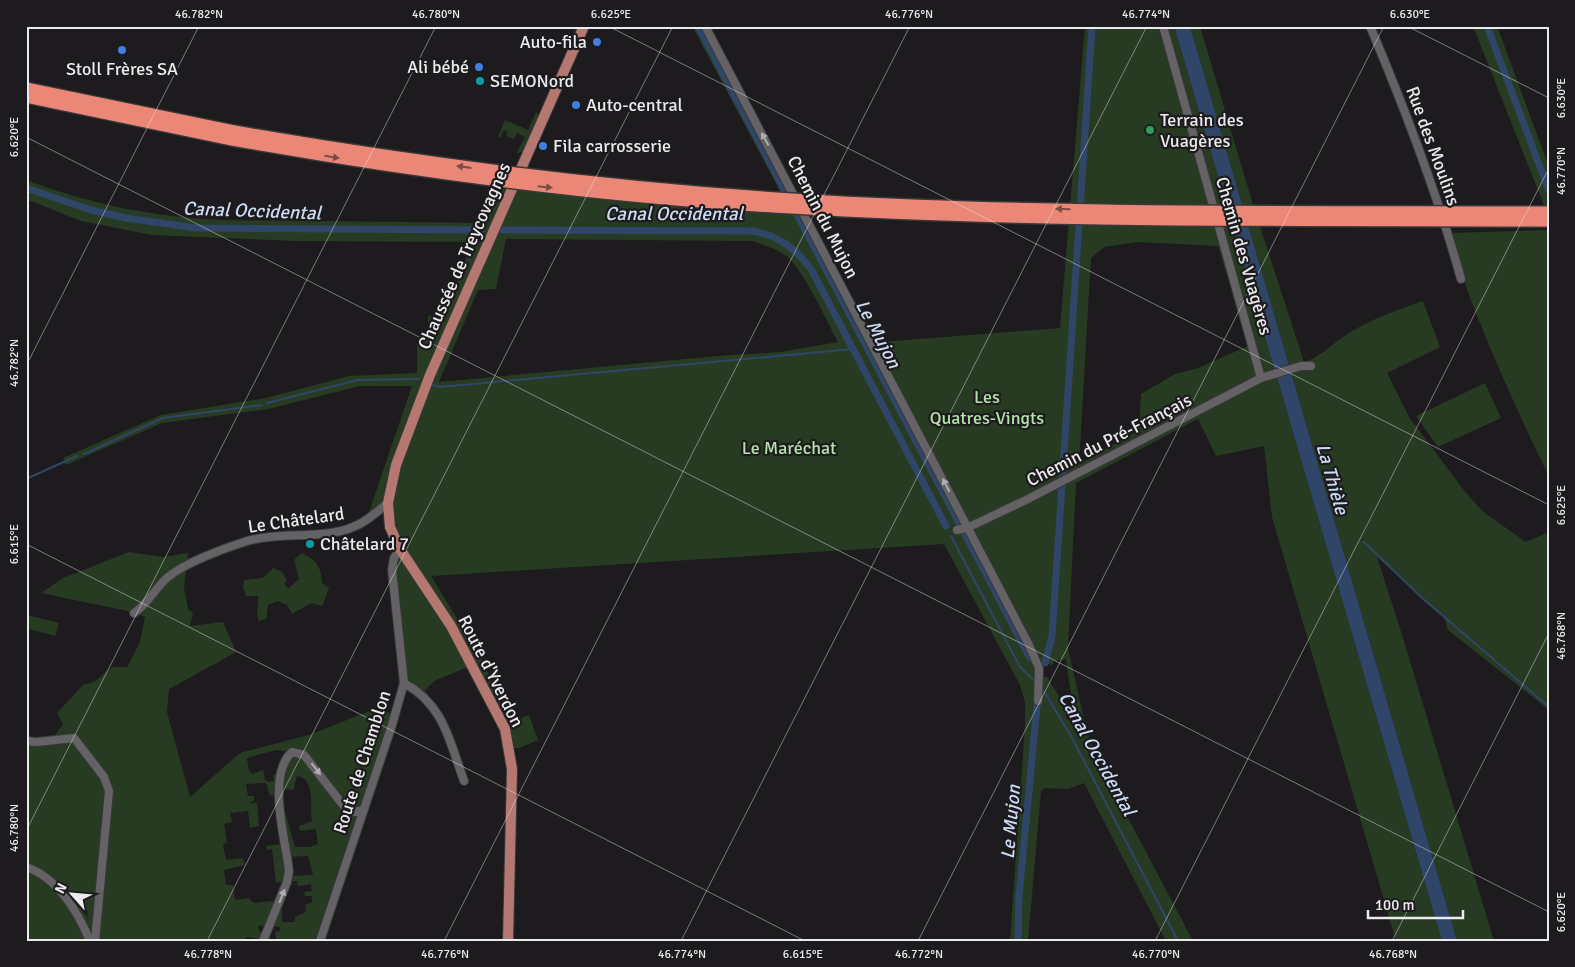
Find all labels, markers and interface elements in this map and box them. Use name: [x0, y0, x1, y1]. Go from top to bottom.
text: 46.782°N: [175, 7, 223, 22]
text: 46.780°N: [412, 7, 460, 22]
text: 6.625°E: [591, 7, 631, 22]
text: 46.776°N: [885, 7, 933, 22]
text: 46.774°N: [1122, 7, 1170, 22]
text: 6.630°E: [1390, 7, 1430, 22]
place label: Auto-fila: [520, 31, 587, 53]
marker: Auto-fila: [591, 36, 603, 48]
marker: Stoll Frères SA: [116, 44, 128, 56]
place label: Ali bébé: [407, 56, 469, 78]
place label: Stoll Frères SA: [66, 58, 178, 80]
marker: Ali bébé: [473, 61, 485, 73]
place label: SEMONord: [490, 70, 574, 92]
marker: SEMONord: [474, 75, 486, 87]
text: 6.630°E: [1554, 78, 1569, 118]
street label: Rue des Moulins: [1401, 83, 1465, 209]
place label: Auto-central: [586, 94, 683, 116]
marker: Auto-central: [570, 99, 582, 111]
place label: Terrain des Vuagères: [1160, 109, 1244, 152]
text: 6.620°E: [7, 117, 22, 157]
marker: Terrain des Vuagères: [1144, 124, 1156, 136]
one-way arrow: [761, 132, 769, 147]
place label: Fila carrosserie: [553, 135, 671, 157]
marker: Fila carrosserie: [537, 140, 549, 152]
text: 46.770°N: [1554, 147, 1569, 195]
street label: Chemin du Mujon: [783, 152, 863, 282]
one-way arrow: [324, 154, 340, 162]
street label: Chaussée de Treycovagnes: [413, 159, 515, 353]
one-way arrow: [456, 163, 472, 171]
street label: Chemin des Vuagères: [1211, 174, 1277, 338]
one-way arrow: [537, 183, 553, 191]
water label: Canal Occidental: [183, 197, 323, 225]
water label: Canal Occidental: [605, 202, 745, 226]
one-way arrow: [1054, 205, 1070, 213]
water label: Le Mujon: [850, 296, 906, 373]
text: 46.782°N: [7, 339, 22, 387]
park label: Les Quatres-Vingts: [930, 386, 1044, 429]
street label: Chemin du Pré-Français: [1023, 389, 1195, 491]
park label: Le Maréchat: [742, 437, 836, 459]
water label: La Thièle: [1310, 441, 1354, 519]
one-way arrow: [942, 477, 950, 492]
text: 6.625°E: [1554, 485, 1569, 525]
street label: Le Châtelard: [246, 502, 346, 538]
text: 6.615°E: [7, 524, 22, 564]
place label: Châtelard 7: [320, 533, 409, 555]
marker: Châtelard 7: [304, 538, 316, 550]
street label: Route d'Yverdon: [453, 611, 529, 731]
text: 46.768°N: [1554, 612, 1569, 660]
street label: Route de Chamblon: [328, 688, 396, 836]
water label: Canal Occidental: [1053, 688, 1142, 821]
one-way arrow: [311, 762, 321, 776]
water label: Le Mujon: [996, 783, 1026, 860]
text: 46.780°N: [7, 804, 22, 852]
north arrow: [48, 870, 98, 920]
text: N: [51, 880, 71, 897]
scale bar: [1368, 887, 1462, 919]
one-way arrow: [278, 888, 286, 903]
text: 6.620°E: [1554, 892, 1569, 932]
text: 100 m: [1375, 896, 1415, 914]
text: 46.778°N: [184, 947, 232, 962]
text: 46.776°N: [421, 947, 469, 962]
text: 46.774°N: [658, 947, 706, 962]
text: 6.615°E: [783, 947, 823, 962]
text: 46.772°N: [895, 947, 943, 962]
text: 46.770°N: [1132, 947, 1180, 962]
text: 46.768°N: [1369, 947, 1417, 962]

